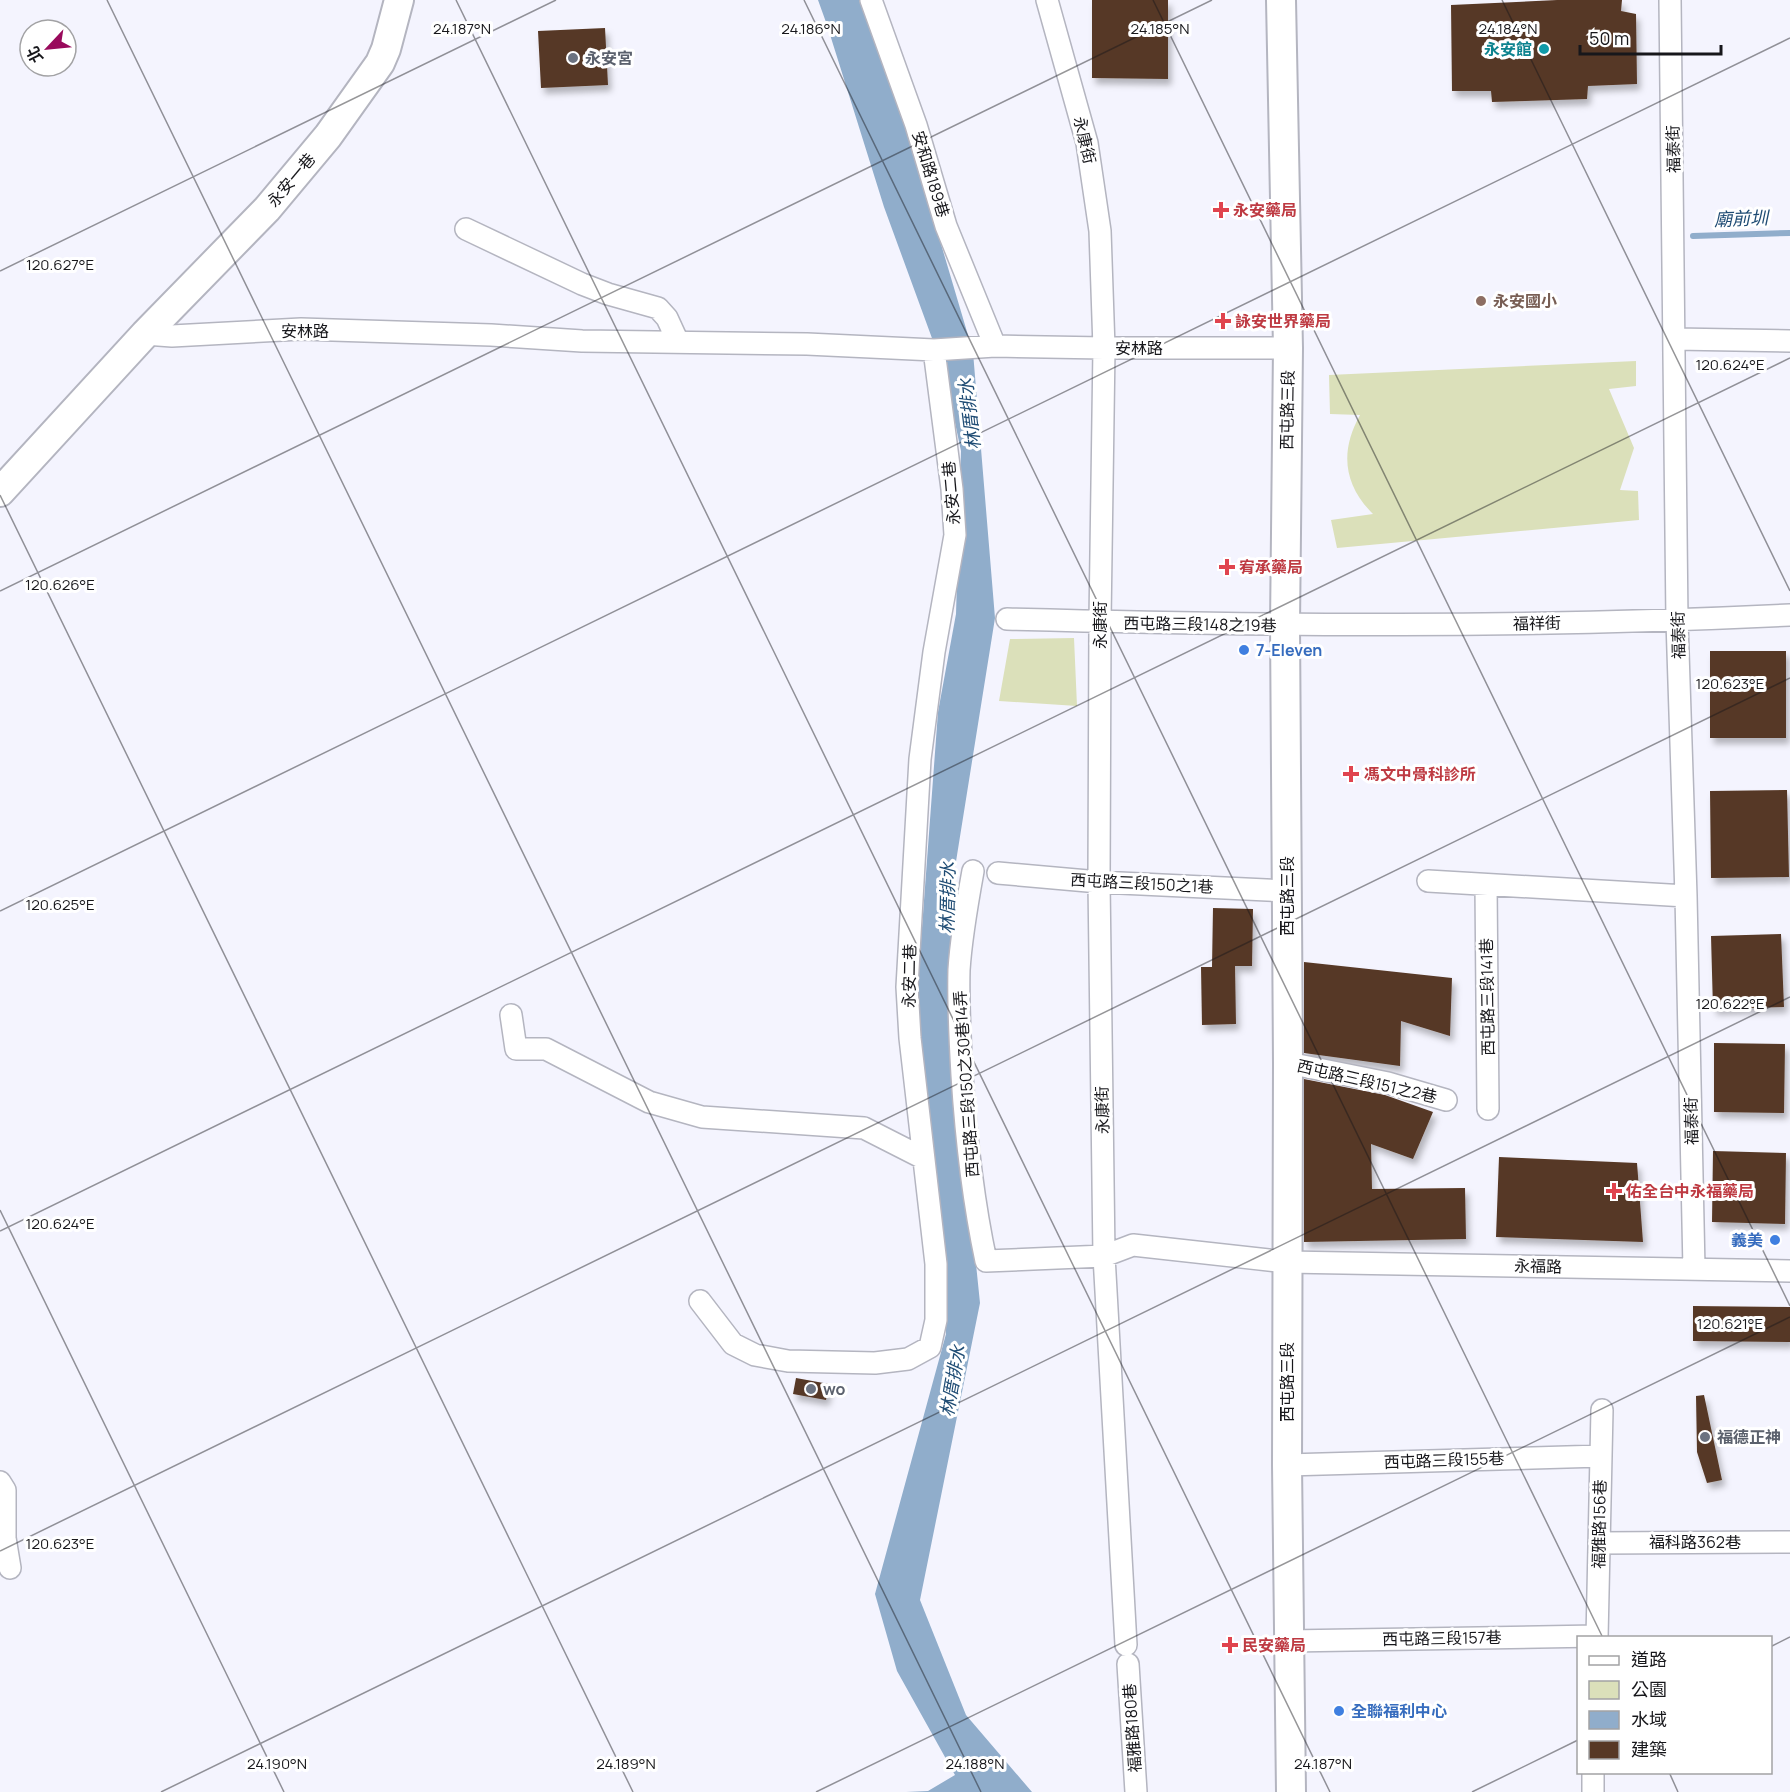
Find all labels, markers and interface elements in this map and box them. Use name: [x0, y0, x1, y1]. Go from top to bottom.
north arrow: [18, 18, 78, 78]
text: 24.187°N: [433, 18, 491, 39]
text: 24.186°N: [781, 18, 841, 39]
text: 24.185°N: [1130, 18, 1190, 39]
text: 24.184°N: [1478, 18, 1538, 39]
scale bar: [1580, 18, 1721, 56]
text: 50 m: [1589, 26, 1629, 50]
place label: 永安館: [1484, 38, 1532, 60]
marker: 永安館: [1537, 42, 1551, 56]
text: 北: [21, 43, 48, 67]
place label: 永安宮: [585, 47, 633, 69]
marker: 永安宮: [566, 51, 580, 65]
street label: 永康街: [1069, 114, 1101, 166]
street label: 福泰街: [1662, 125, 1684, 173]
street label: 安和路189巷: [907, 128, 955, 220]
street label: 永安一巷: [262, 148, 320, 212]
place label: 永安藥局: [1233, 199, 1297, 221]
marker: 永安藥局: [1214, 203, 1228, 217]
water label: 廟前圳: [1714, 205, 1771, 231]
text: 120.627°E: [26, 254, 94, 275]
place label: 永安國小: [1493, 290, 1557, 312]
marker: 永安國小: [1474, 294, 1488, 308]
place label: 詠安世界藥局: [1235, 310, 1331, 332]
marker: 詠安世界藥局: [1216, 314, 1230, 328]
street label: 安林路: [281, 320, 329, 342]
street label: 安林路: [1115, 337, 1163, 359]
text: 120.624°E: [1695, 354, 1765, 375]
street label: 西屯路三段: [1275, 370, 1299, 450]
water label: 林厝排水: [953, 376, 985, 451]
street label: 永安二巷: [937, 460, 965, 526]
place label: 宥承藥局: [1239, 556, 1303, 578]
marker: 宥承藥局: [1220, 560, 1234, 574]
text: 120.626°E: [25, 574, 95, 595]
street label: 永康街: [1089, 601, 1111, 649]
street label: 福泰街: [1667, 611, 1689, 659]
street label: 西屯路三段148之19巷: [1123, 612, 1277, 636]
street label: 福祥街: [1513, 612, 1561, 634]
place label: 7-Eleven: [1256, 639, 1322, 661]
marker: 7-Eleven: [1237, 643, 1251, 657]
text: 120.623°E: [1696, 673, 1764, 694]
place label: 馮文中骨科診所: [1364, 763, 1476, 785]
marker: 馮文中骨科診所: [1342, 765, 1360, 783]
street label: 西屯路三段: [1276, 856, 1298, 936]
water label: 林厝排水: [934, 861, 960, 934]
street label: 西屯路三段150之1巷: [1070, 868, 1214, 898]
text: 120.625°E: [25, 894, 95, 915]
street label: 西屯路三段141巷: [1475, 938, 1499, 1056]
street label: 永安二巷: [897, 944, 921, 1008]
street label: 西屯路三段150之30巷14弄: [948, 990, 984, 1178]
text: 120.622°E: [1695, 993, 1765, 1014]
street label: 西屯路三段151之2巷: [1295, 1054, 1439, 1108]
street label: 永康街: [1091, 1086, 1113, 1134]
street label: 福泰街: [1680, 1097, 1702, 1145]
place label: 佑全台中永福藥局: [1625, 1180, 1754, 1202]
marker: 佑全台中永福藥局: [1607, 1184, 1621, 1198]
text: 120.624°E: [25, 1213, 95, 1234]
place label: 義美: [1731, 1229, 1763, 1251]
marker: 義美: [1768, 1233, 1782, 1247]
street label: 永福路: [1514, 1255, 1562, 1277]
text: 120.621°E: [1697, 1313, 1763, 1334]
water label: 林厝排水: [934, 1342, 970, 1418]
street label: 西屯路三段: [1276, 1342, 1298, 1422]
place label: wo: [823, 1378, 846, 1400]
marker: wo: [804, 1382, 818, 1396]
place label: 福德正神: [1717, 1426, 1781, 1448]
marker: 福德正神: [1698, 1430, 1712, 1444]
street label: 西屯路三段155巷: [1383, 1447, 1505, 1473]
street label: 福雅路156巷: [1587, 1479, 1611, 1569]
street label: 福科路362巷: [1649, 1531, 1741, 1553]
text: 120.623°E: [26, 1533, 94, 1554]
street label: 西屯路三段157巷: [1382, 1626, 1502, 1650]
place label: 民安藥局: [1242, 1634, 1306, 1656]
legend: [1577, 1636, 1772, 1774]
marker: 民安藥局: [1223, 1638, 1237, 1652]
text: 道路: [1631, 1647, 1667, 1671]
text: 公園: [1631, 1677, 1667, 1701]
street label: 福雅路180巷: [1118, 1683, 1146, 1773]
place label: 全聯福利中心: [1351, 1700, 1447, 1722]
marker: 全聯福利中心: [1332, 1704, 1346, 1718]
text: 水域: [1631, 1707, 1667, 1731]
text: 建築: [1631, 1737, 1667, 1761]
text: 24.190°N: [247, 1753, 307, 1774]
text: 24.189°N: [596, 1753, 656, 1774]
text: 24.188°N: [945, 1753, 1005, 1774]
text: 24.187°N: [1294, 1753, 1352, 1774]

